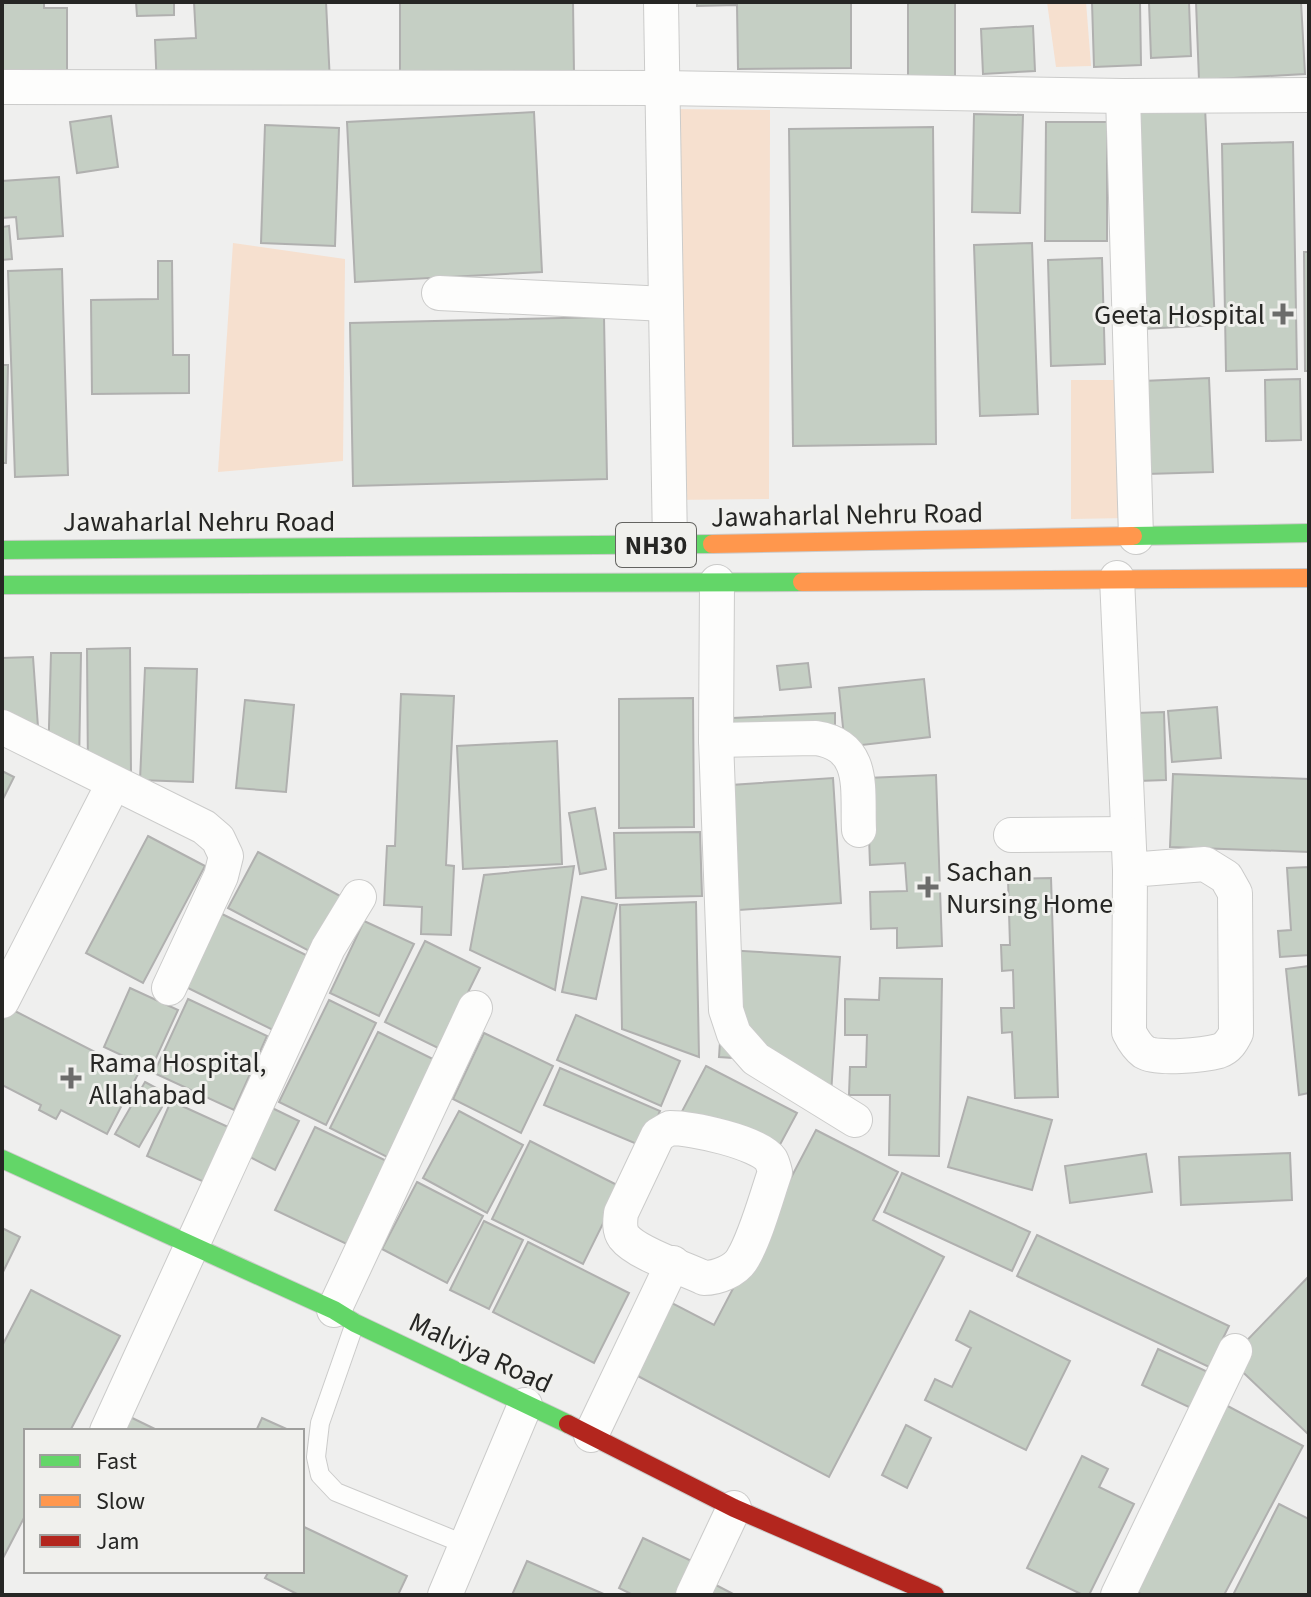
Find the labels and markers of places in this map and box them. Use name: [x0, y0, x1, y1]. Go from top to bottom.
place label: Geeta Hospital: [1094, 295, 1265, 335]
marker: Geeta Hospital: [1272, 303, 1294, 325]
place label: Sachan Nursing Home: [946, 852, 1113, 924]
marker: Sachan Nursing Home: [917, 876, 939, 898]
place label: Rama Hospital, Allahabad: [89, 1043, 267, 1115]
marker: Rama Hospital, Allahabad: [60, 1067, 82, 1089]

